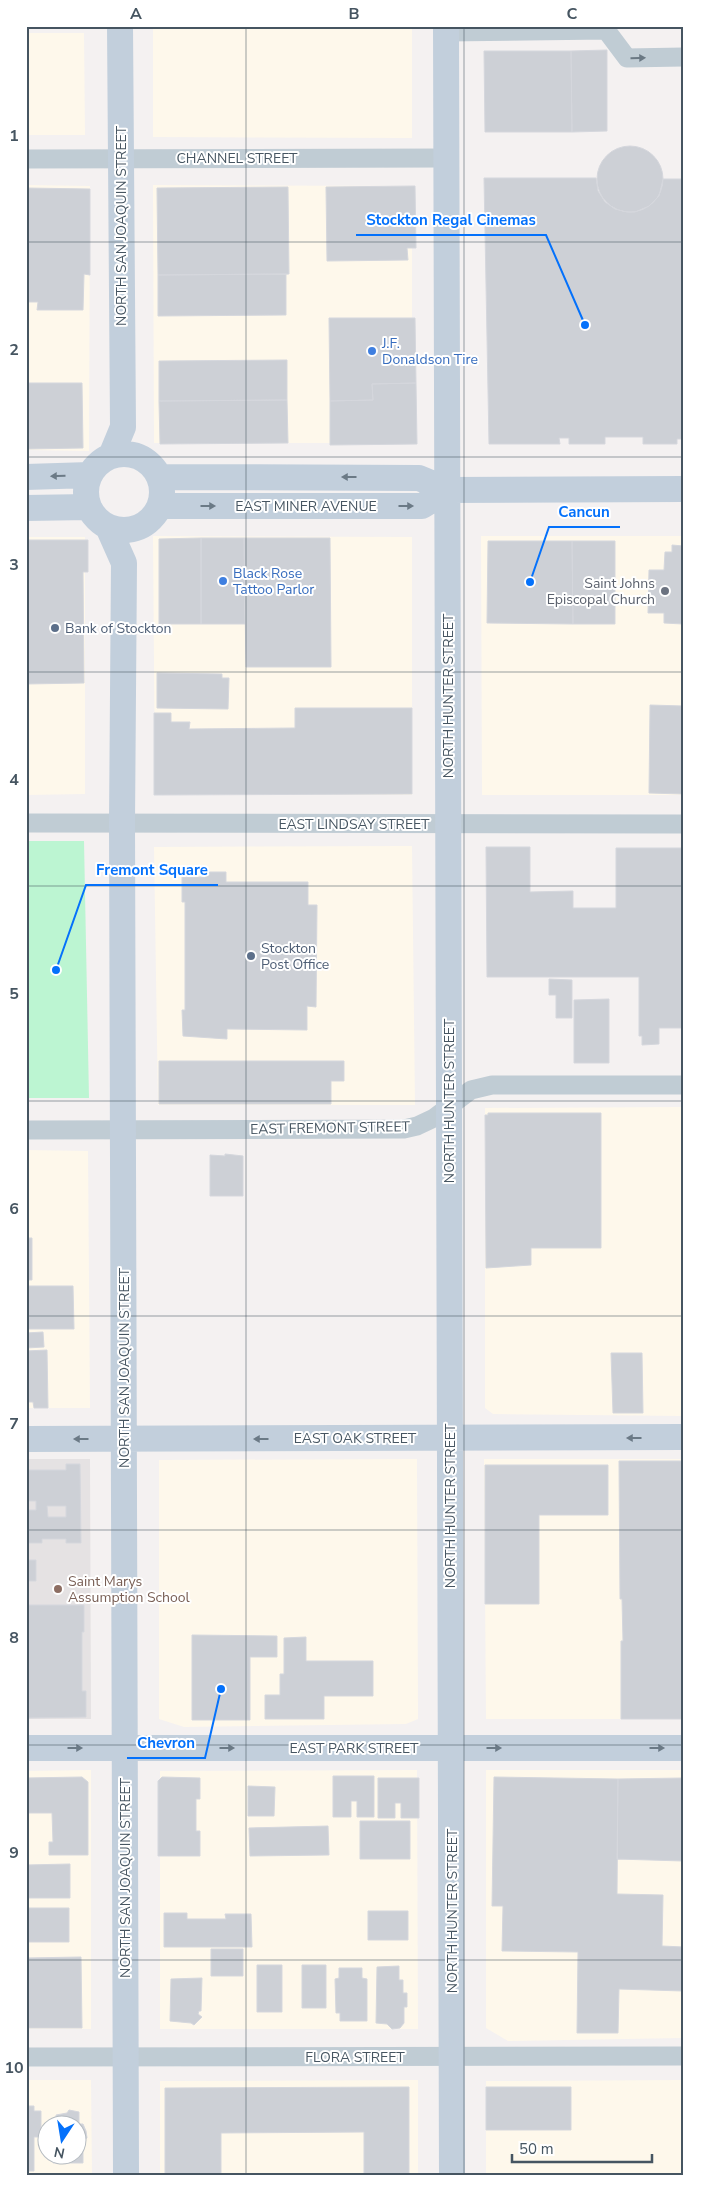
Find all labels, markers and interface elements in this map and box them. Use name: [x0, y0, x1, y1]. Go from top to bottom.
text: A: [130, 3, 142, 25]
text: B: [348, 3, 360, 25]
text: C: [567, 3, 578, 25]
one-way arrow: [631, 54, 647, 62]
text: 1: [9, 125, 19, 147]
street label: NORTH SAN JOAQUIN STREET: [112, 125, 131, 326]
street label: CHANNEL STREET: [176, 149, 298, 168]
callout: Stockton Regal Cinemas: [356, 205, 546, 235]
text: Stockton Regal Cinemas: [366, 210, 536, 230]
place label: J.F. Donaldson Tire: [381, 334, 478, 369]
text: 2: [9, 339, 19, 361]
marker: J.F. Donaldson Tire: [366, 345, 378, 357]
one-way arrow: [50, 472, 66, 480]
one-way arrow: [341, 473, 357, 481]
street label: EAST MINER AVENUE: [235, 497, 377, 516]
callout: Cancun: [549, 497, 620, 527]
one-way arrow: [201, 502, 217, 510]
one-way arrow: [398, 502, 414, 510]
text: Cancun: [558, 502, 610, 522]
text: 3: [9, 554, 19, 576]
place label: Black Rose Tattoo Parlor: [233, 564, 314, 599]
place label: Saint Johns Episcopal Church: [547, 574, 655, 609]
marker: Black Rose Tattoo Parlor: [217, 575, 229, 587]
marker: Saint Johns Episcopal Church: [659, 585, 671, 597]
street label: NORTH HUNTER STREET: [439, 613, 458, 778]
place label: Bank of Stockton: [65, 619, 171, 638]
marker: Bank of Stockton: [49, 622, 61, 634]
text: 4: [9, 769, 19, 791]
street label: EAST LINDSAY STREET: [278, 815, 430, 834]
callout: Fremont Square: [86, 855, 218, 885]
text: Fremont Square: [96, 860, 208, 880]
place label: Stockton Post Office: [261, 939, 329, 974]
marker: Stockton Post Office: [245, 950, 257, 962]
text: 5: [9, 983, 19, 1005]
street label: NORTH HUNTER STREET: [440, 1018, 459, 1183]
street label: EAST FREMONT STREET: [250, 1117, 411, 1139]
text: 6: [9, 1198, 19, 1220]
street label: NORTH SAN JOAQUIN STREET: [115, 1267, 134, 1468]
text: 7: [9, 1413, 19, 1435]
street label: NORTH HUNTER STREET: [441, 1423, 460, 1588]
street label: EAST OAK STREET: [294, 1429, 417, 1448]
one-way arrow: [626, 1434, 642, 1442]
one-way arrow: [73, 1435, 89, 1443]
one-way arrow: [253, 1435, 269, 1443]
place label: Saint Marys Assumption School: [68, 1572, 191, 1607]
marker: Saint Marys Assumption School: [52, 1583, 64, 1595]
text: 8: [9, 1627, 19, 1649]
callout: Chevron: [127, 1728, 205, 1758]
text: Chevron: [137, 1733, 195, 1753]
street label: EAST PARK STREET: [289, 1739, 419, 1758]
one-way arrow: [67, 1744, 83, 1752]
one-way arrow: [219, 1744, 235, 1752]
one-way arrow: [487, 1744, 503, 1752]
one-way arrow: [649, 1744, 665, 1752]
street label: NORTH SAN JOAQUIN STREET: [116, 1777, 135, 1978]
street label: NORTH HUNTER STREET: [443, 1828, 462, 1993]
text: 9: [9, 1842, 19, 1864]
street label: FLORA STREET: [305, 2048, 405, 2067]
text: 10: [4, 2057, 24, 2079]
north arrow: [38, 2114, 88, 2164]
scale bar: [512, 2132, 652, 2164]
text: 50 m: [519, 2139, 554, 2159]
text: N: [52, 2142, 67, 2163]

